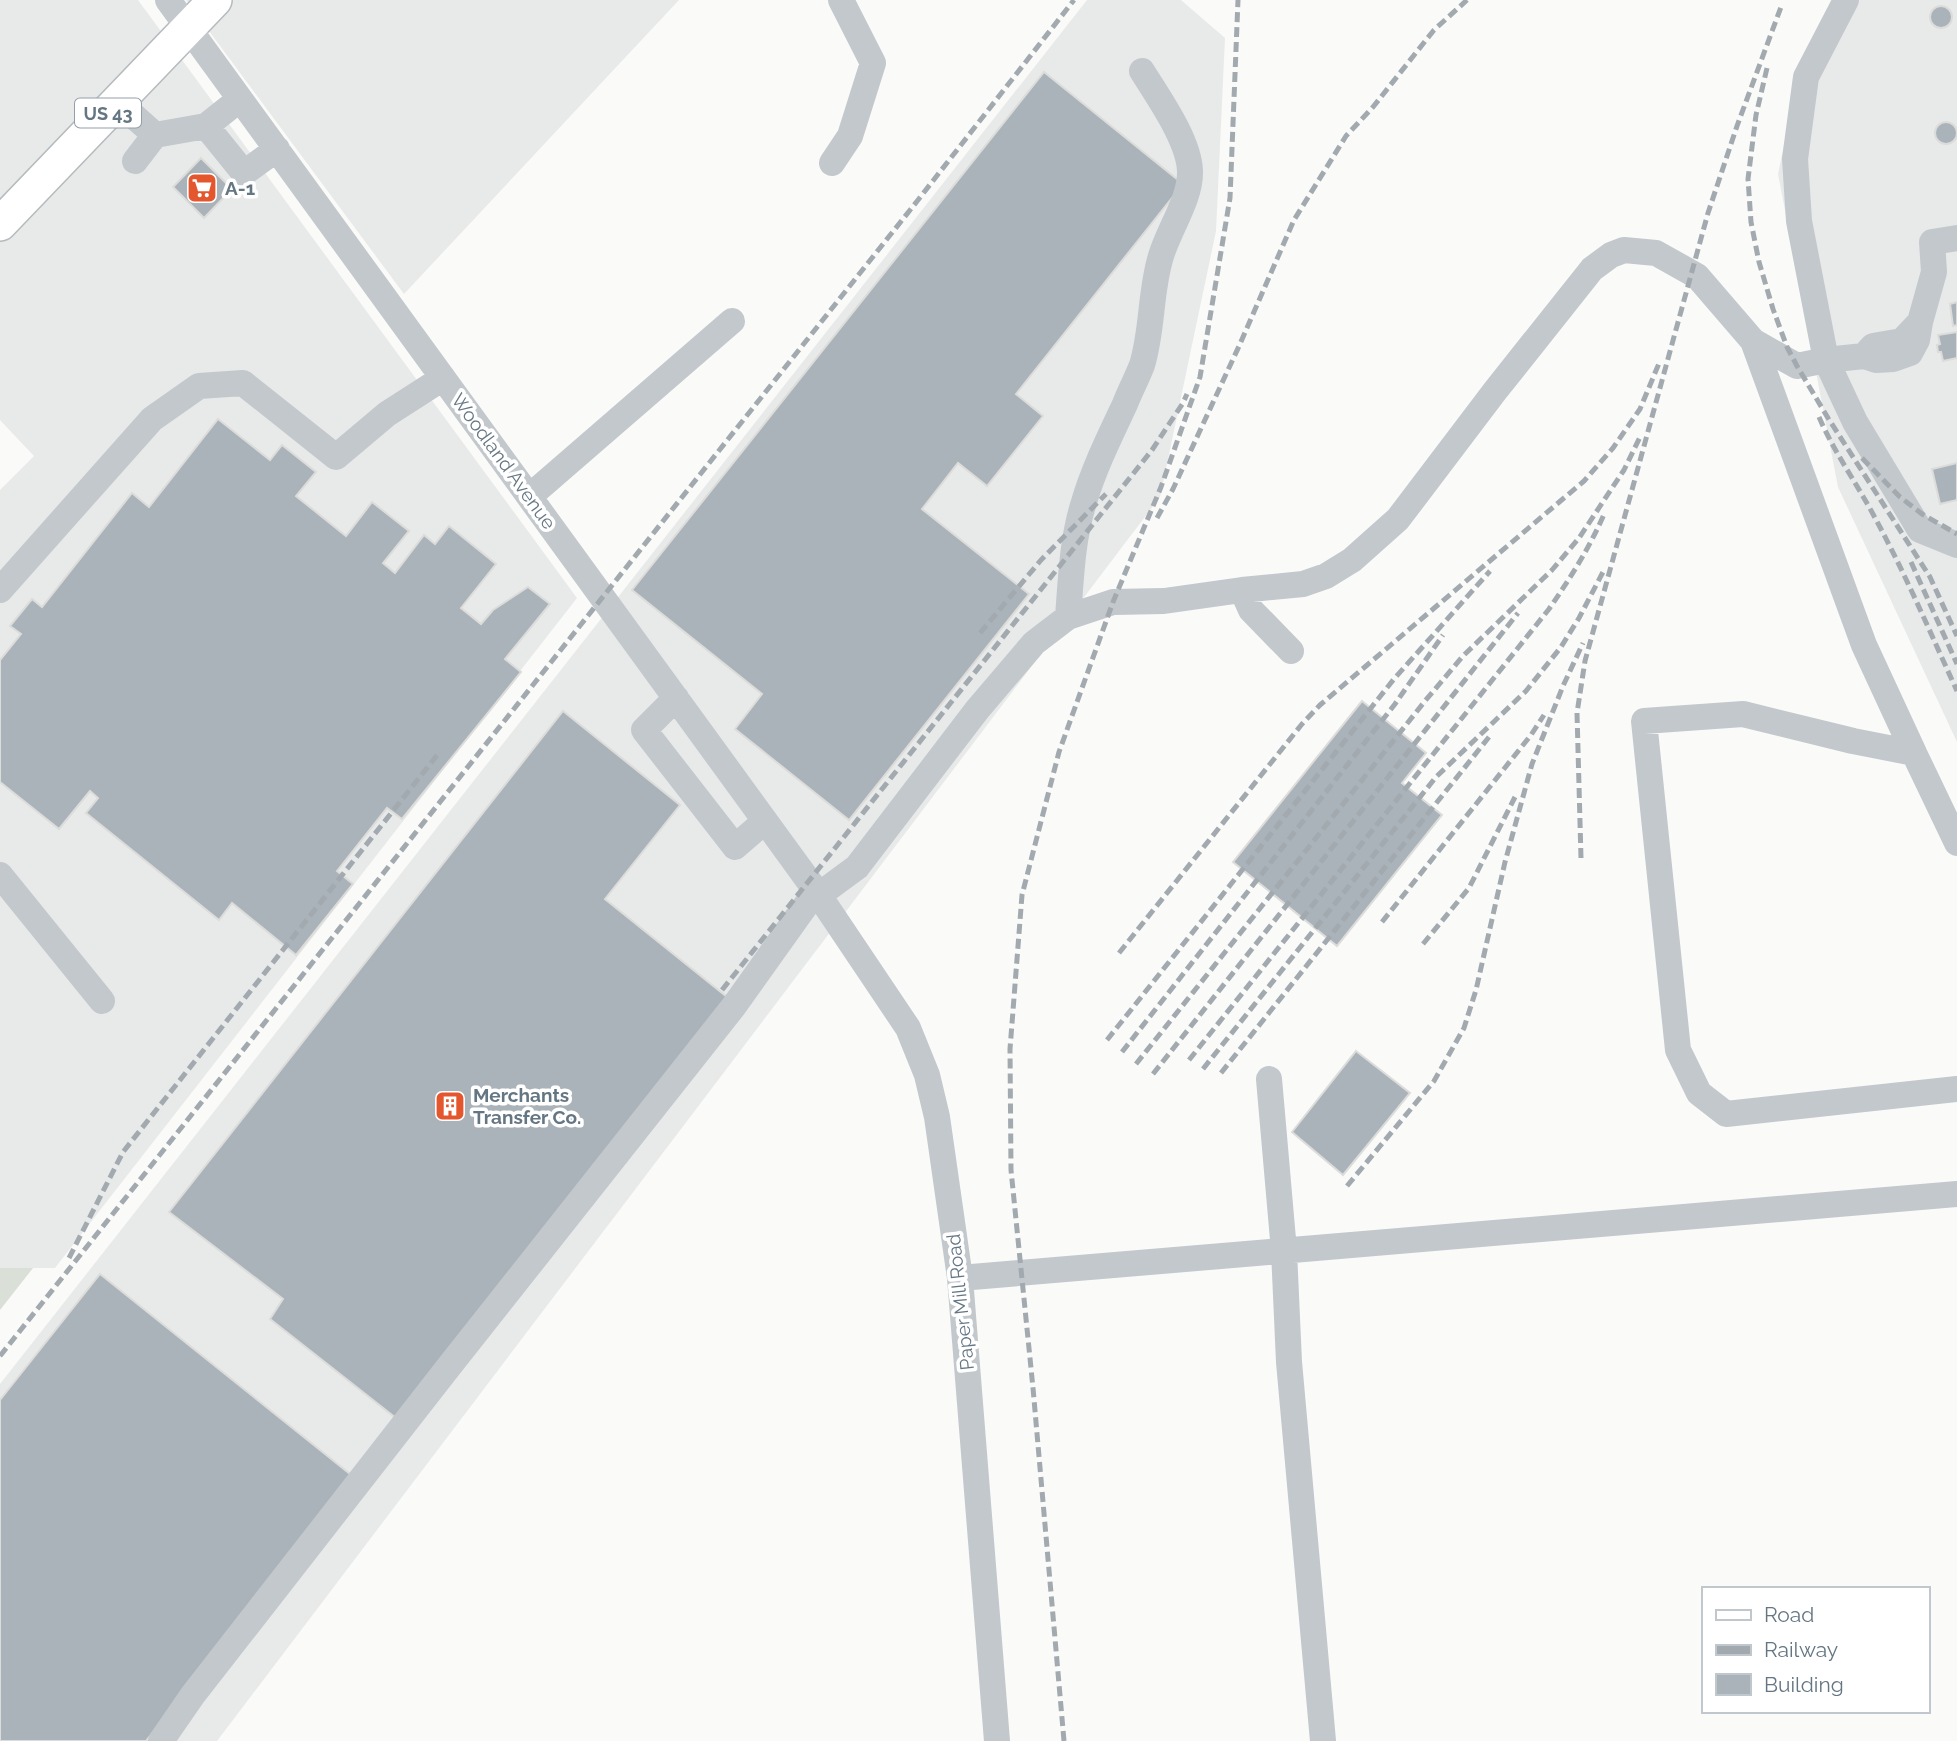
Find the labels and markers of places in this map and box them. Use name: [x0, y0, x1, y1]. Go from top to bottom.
supermarket icon: A-1: [185, 171, 219, 205]
place label: A-1: [225, 177, 255, 199]
place label: Merchants Transfer Co.: [473, 1084, 581, 1128]
building icon: Merchants Transfer Co.: [433, 1089, 467, 1123]

